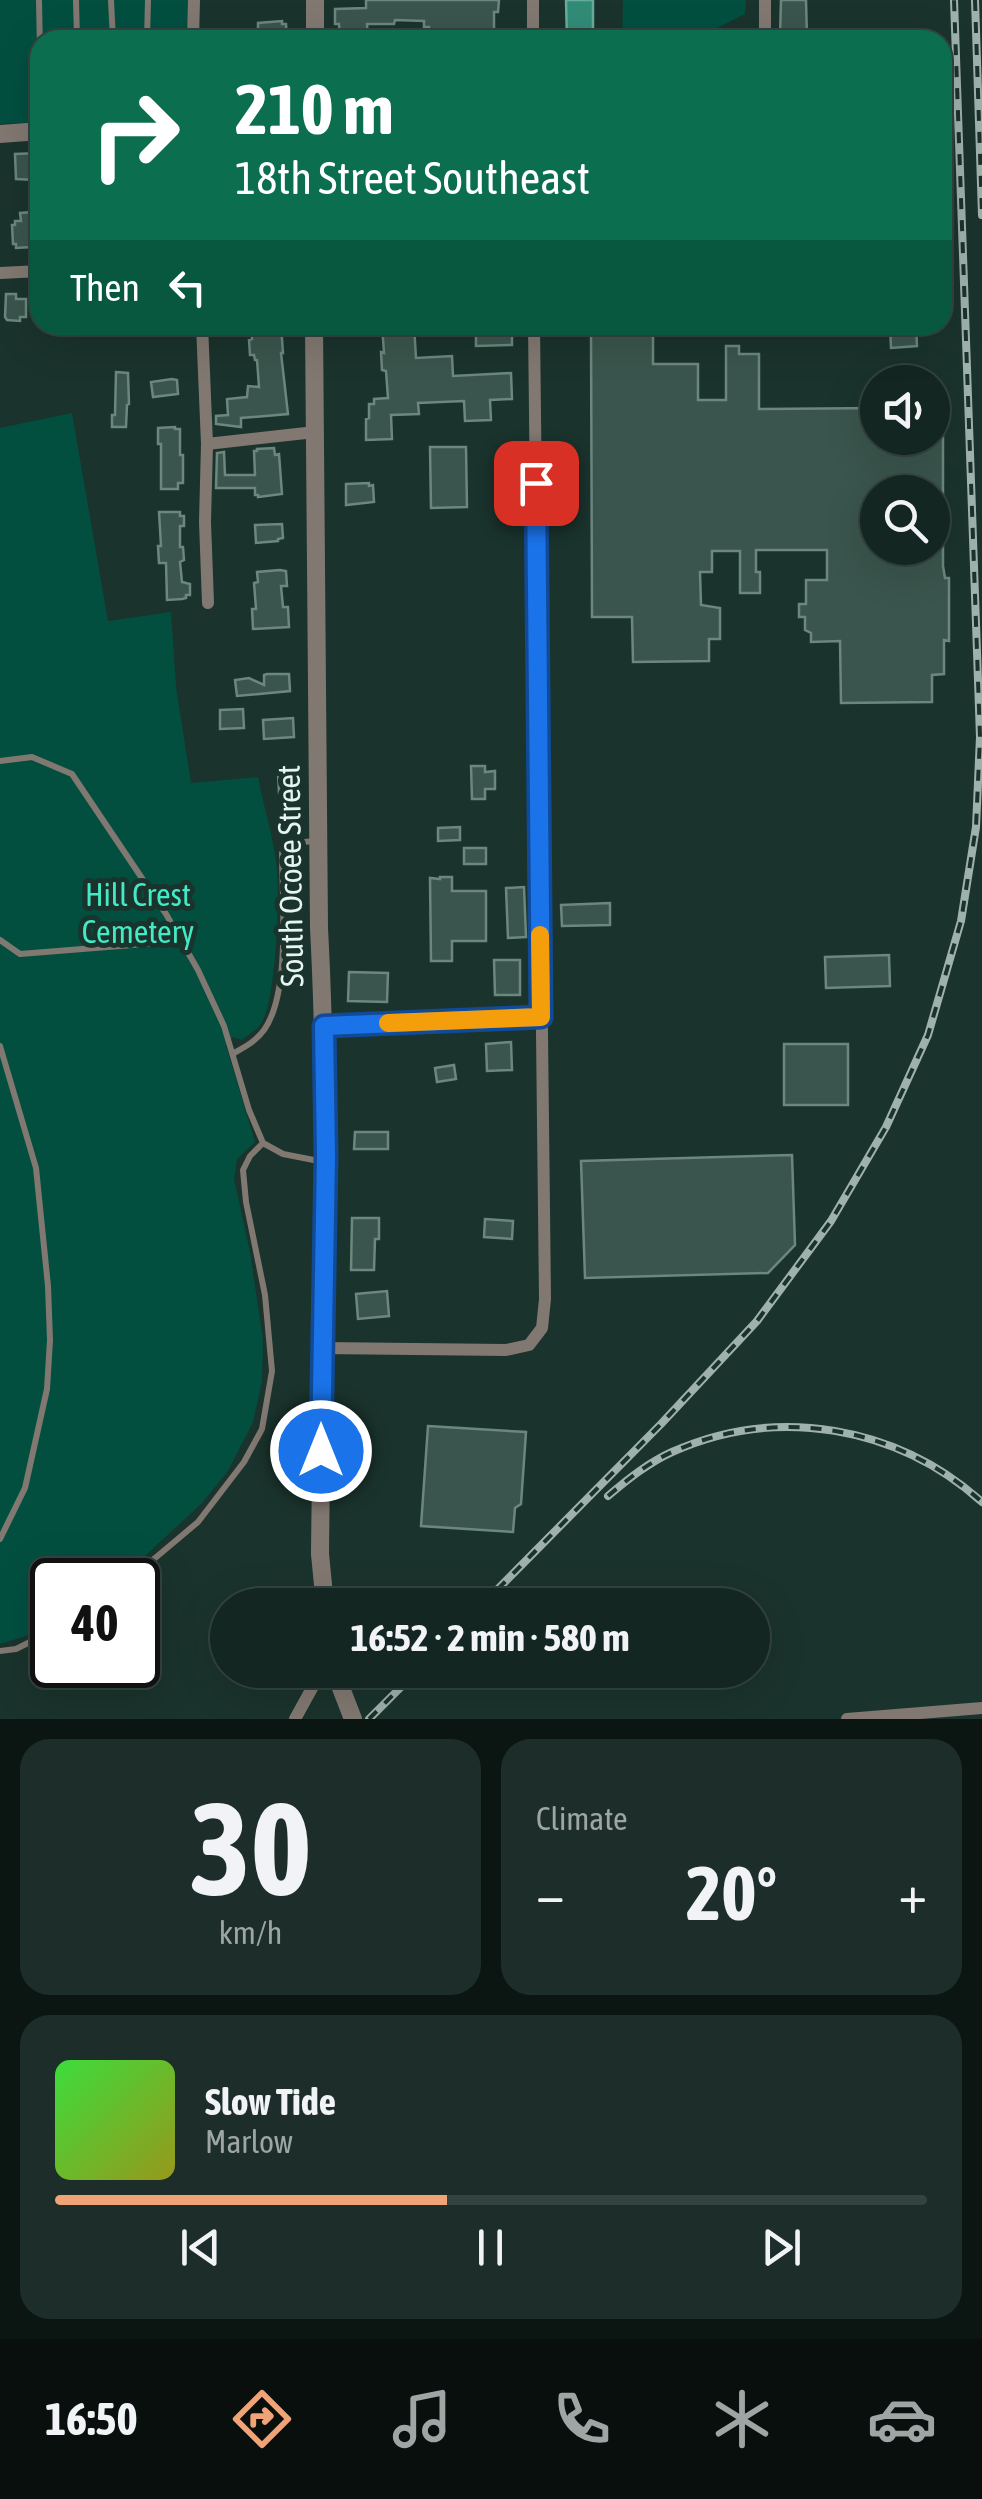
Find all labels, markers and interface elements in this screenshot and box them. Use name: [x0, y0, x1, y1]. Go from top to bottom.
text: 210 m: [235, 69, 394, 149]
icon: right: [70, 70, 200, 200]
text: 18th Street Southeast: [235, 152, 590, 204]
icon: left: [160, 260, 215, 315]
text: Then: [70, 266, 140, 309]
map controls: [860, 365, 950, 565]
button: sound: [860, 365, 950, 455]
pin: [494, 441, 579, 526]
icon: arrive: [509, 456, 564, 511]
button: search: [860, 475, 950, 565]
street label: South Ocoee Street: [270, 765, 310, 987]
park label: Hill Crest Cemetery: [82, 876, 194, 950]
position arrow: [269, 1399, 373, 1503]
speed limit sign: 40: [30, 1558, 160, 1688]
text: 16:52 · 2 min · 580 m: [350, 1616, 630, 1659]
text: 30: [189, 1774, 312, 1923]
text: Climate: [536, 1800, 628, 1837]
text: 20°: [686, 1850, 777, 1936]
text: −: [536, 1862, 565, 1925]
text: +: [898, 1862, 927, 1925]
text: km/h: [219, 1914, 282, 1951]
text: Slow Tide: [205, 2080, 336, 2123]
text: Marlow: [205, 2123, 293, 2160]
icon: previous: [173, 2220, 228, 2275]
icon: pause: [463, 2220, 518, 2275]
icon: next: [754, 2220, 809, 2275]
icon: directions: [227, 2384, 297, 2454]
icon: music: [387, 2384, 457, 2454]
icon: phone: [547, 2384, 617, 2454]
icon: climate: [707, 2384, 777, 2454]
icon: car: [867, 2384, 937, 2454]
text: 16:50: [45, 2393, 138, 2445]

